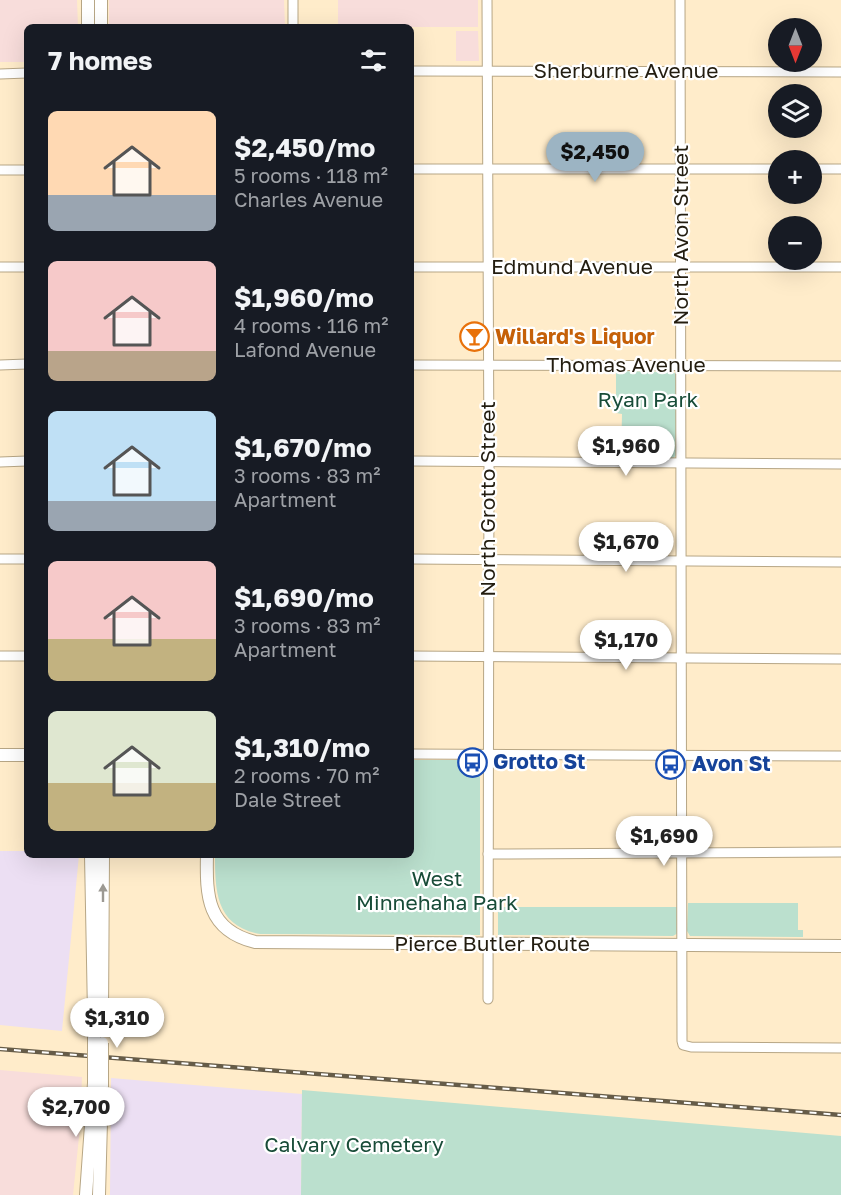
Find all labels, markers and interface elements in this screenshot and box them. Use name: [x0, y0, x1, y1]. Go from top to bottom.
north arrow: [768, 18, 822, 72]
map controls: [768, 18, 822, 270]
icon: filters: [357, 44, 390, 77]
text: 7 homes: [48, 45, 153, 76]
street label: Sherburne Avenue: [533, 57, 719, 83]
button: layers: [768, 84, 822, 138]
text: $2,450/mo: [234, 132, 375, 163]
pin: $2,450: [546, 132, 644, 183]
icon: home: [96, 135, 168, 207]
text: $2,450: [560, 139, 630, 163]
street label: North Avon Street: [667, 145, 693, 325]
button: +: [768, 150, 822, 204]
text: 5 rooms · 118 m²: [234, 163, 388, 187]
text: Charles Avenue: [234, 187, 383, 211]
button: −: [768, 216, 822, 270]
street label: Edmund Avenue: [491, 253, 653, 279]
text: $1,960/mo: [234, 282, 374, 313]
icon: home: [96, 285, 168, 357]
text: 4 rooms · 116 m²: [234, 313, 389, 337]
bar icon: Willard's Liquor: [458, 321, 490, 353]
place label: Willard's Liquor: [495, 323, 655, 349]
text: Lafond Avenue: [234, 337, 376, 361]
street label: Thomas Avenue: [546, 351, 706, 377]
park label: Ryan Park: [598, 386, 699, 412]
street label: North Grotto Street: [474, 401, 500, 597]
pin: $1,960: [577, 426, 675, 477]
text: $1,670/mo: [234, 432, 372, 463]
text: $1,960: [592, 433, 660, 457]
icon: home: [96, 435, 168, 507]
text: 3 rooms · 83 m²: [234, 463, 380, 487]
text: Apartment: [234, 487, 337, 511]
pin: $1,670: [577, 522, 675, 573]
text: $1,670: [593, 529, 659, 553]
text: $1,690/mo: [234, 582, 374, 613]
icon: home: [96, 585, 168, 657]
text: 3 rooms · 83 m²: [234, 613, 380, 637]
pin: $1,170: [577, 620, 675, 671]
text: $1,170: [594, 627, 658, 651]
text: Apartment: [234, 637, 337, 661]
text: $1,310/mo: [234, 732, 370, 763]
icon: home: [96, 735, 168, 807]
bus stop icon: Grotto St: [456, 746, 488, 778]
place label: Grotto St: [493, 748, 586, 774]
bus stop icon: Avon St: [655, 748, 687, 780]
place label: Avon St: [692, 750, 771, 776]
text: 2 rooms · 70 m²: [234, 763, 379, 787]
text: Dale Street: [234, 787, 341, 811]
pin: $1,690: [615, 816, 713, 867]
text: $1,690: [630, 823, 698, 847]
park label: West Minnehaha Park: [356, 865, 518, 915]
one-way arrow: [98, 883, 108, 902]
street label: Pierce Butler Route: [394, 930, 590, 956]
pin: $1,310: [68, 998, 166, 1049]
text: $1,310: [84, 1005, 150, 1029]
pin: $2,700: [27, 1087, 125, 1138]
text: $2,700: [42, 1094, 110, 1118]
park label: Calvary Cemetery: [264, 1131, 444, 1157]

